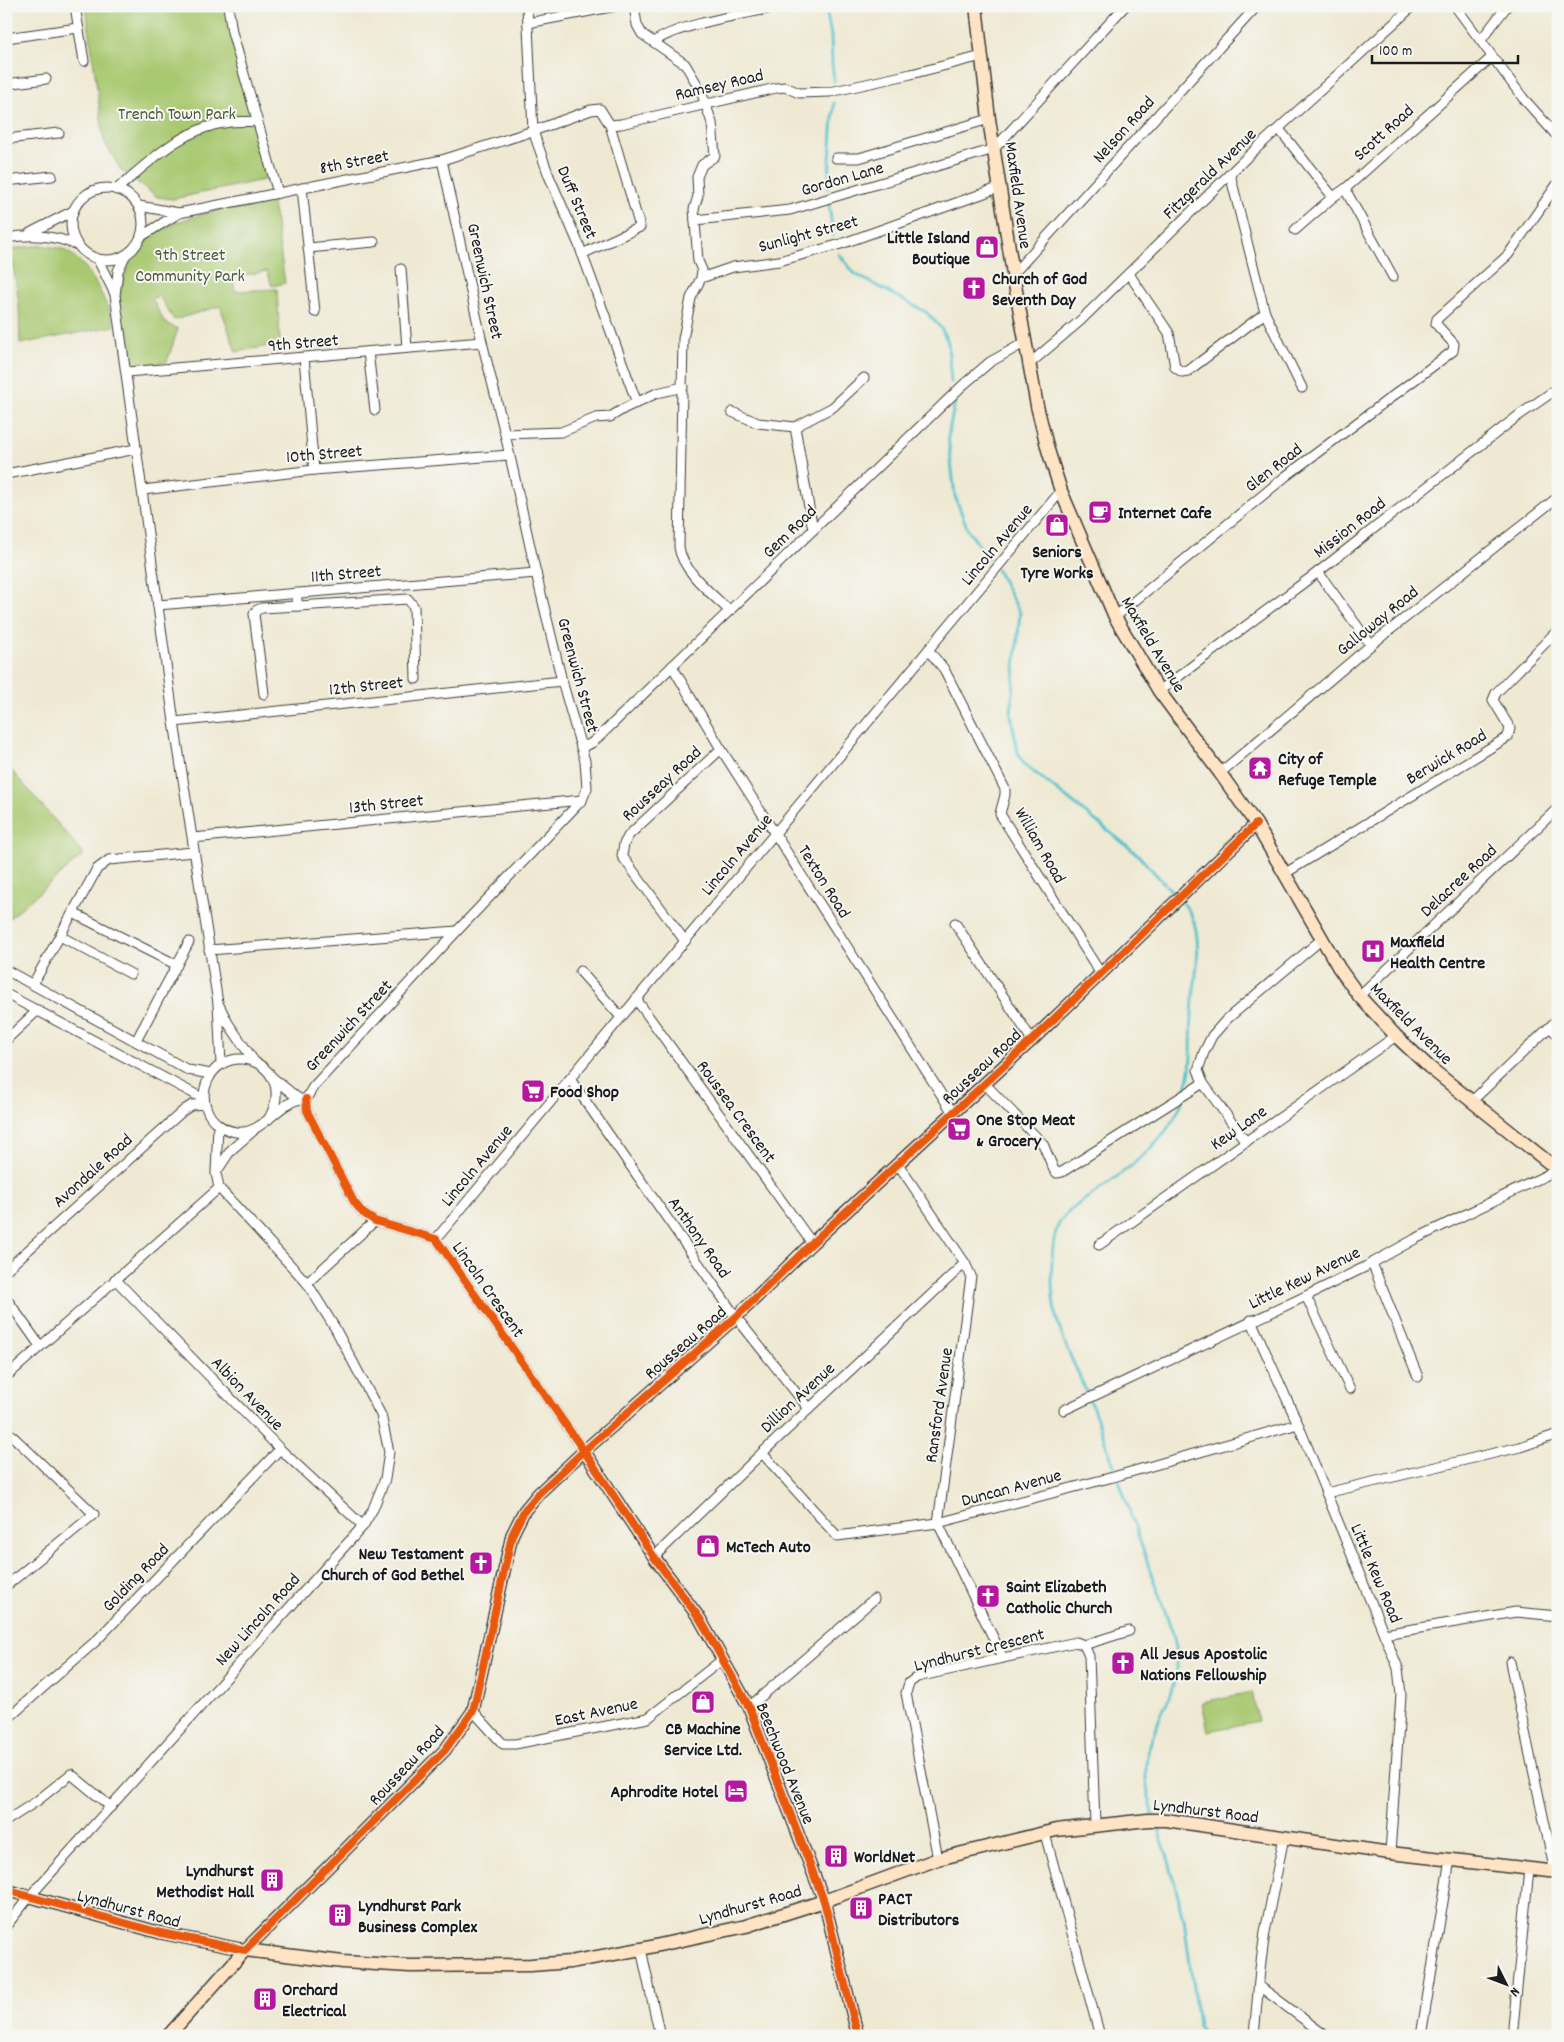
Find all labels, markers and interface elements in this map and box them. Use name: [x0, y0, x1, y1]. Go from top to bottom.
scale bar: [1372, 32, 1518, 64]
text: 100 m: [1379, 41, 1412, 63]
street label: Ramsey Road: [673, 64, 766, 109]
street label: Nelson Road: [1088, 92, 1162, 170]
street label: Scott Road: [1349, 100, 1421, 168]
park label: Trench Town Park: [118, 103, 236, 128]
street label: Fitzgerald Avenue: [1158, 123, 1263, 226]
street label: Maxfield Avenue: [997, 140, 1036, 251]
street label: 8th Street: [318, 144, 392, 182]
street label: Gordon Lane: [799, 157, 887, 204]
street label: Duff Street: [549, 163, 602, 244]
street label: Sunlight Street: [756, 210, 862, 261]
street label: Greenwich Street: [459, 221, 508, 342]
place label: Little Island Boutique: [887, 227, 970, 273]
shop icon: Little Island Boutique: [974, 234, 1000, 260]
park label: 9th Street Community Park: [135, 244, 245, 290]
place label: Church of God Seventh Day: [992, 268, 1087, 314]
church icon: Church of God Seventh Day: [961, 275, 987, 301]
street label: 9th Street: [267, 329, 340, 360]
street label: Glen Road: [1240, 438, 1309, 500]
street label: 10th Street: [285, 440, 364, 471]
street label: Mission Road: [1309, 493, 1392, 565]
street label: Lincoln Avenue: [956, 499, 1040, 592]
cafe icon: Internet Cafe: [1087, 499, 1113, 525]
street label: Gem Road: [758, 500, 824, 565]
place label: Internet Cafe: [1118, 502, 1212, 527]
shop icon: Seniors Tyre Works: [1044, 512, 1070, 538]
place label: Seniors Tyre Works: [1020, 541, 1094, 587]
street label: 11th Street: [310, 560, 383, 591]
street label: Galloway Road: [1332, 581, 1425, 663]
street label: Maxfield Avenue: [1113, 593, 1190, 698]
street label: Greenwich Street: [549, 615, 604, 736]
street label: 12th Street: [328, 671, 405, 704]
street label: Berwick Road: [1402, 724, 1492, 792]
street label: Rousseay Road: [617, 741, 708, 828]
place label: City of Refuge Temple: [1278, 748, 1377, 794]
temple icon: City of Refuge Temple: [1247, 755, 1273, 781]
street label: 13th Street: [348, 789, 425, 822]
street label: William Road: [1007, 804, 1071, 889]
street label: Lincoln Avenue: [696, 809, 780, 902]
street label: Delacree Road: [1416, 839, 1504, 924]
street label: Texton Road: [790, 841, 855, 924]
place label: Maxfield Health Centre: [1390, 931, 1485, 977]
hospital icon: Maxfield Health Centre: [1360, 938, 1386, 964]
street label: Greenwich Street: [300, 975, 400, 1078]
street label: Maxfield Avenue: [1363, 978, 1457, 1072]
street label: Rousseau Road: [937, 1024, 1028, 1112]
street label: Roussea Crescent: [689, 1056, 781, 1169]
supermarket icon: Food Shop: [520, 1078, 546, 1104]
place label: Food Shop: [550, 1081, 619, 1106]
street label: Kew Lane: [1206, 1100, 1273, 1158]
place label: One Stop Meat & Grocery: [976, 1109, 1076, 1155]
supermarket icon: One Stop Meat & Grocery: [946, 1116, 972, 1142]
street label: Lincoln Avenue: [436, 1120, 520, 1213]
street label: Avondale Road: [48, 1129, 139, 1215]
street label: Anthony Road: [661, 1193, 735, 1284]
street label: Lincoln Crescent: [445, 1237, 530, 1344]
street label: Little Kew Avenue: [1245, 1241, 1365, 1317]
street label: Rousseau Road: [640, 1301, 733, 1387]
street label: Ransford Avenue: [920, 1346, 961, 1464]
street label: Albion Avenue: [204, 1352, 288, 1438]
street label: Dillion Avenue: [756, 1358, 842, 1440]
street label: Duncan Avenue: [959, 1464, 1065, 1515]
street label: Little Kew Road: [1343, 1520, 1407, 1628]
shop icon: McTech Auto: [695, 1533, 721, 1559]
place label: McTech Auto: [726, 1536, 811, 1561]
street label: Golding Road: [98, 1539, 176, 1619]
place label: New Testament Church of God Bethel: [321, 1543, 465, 1589]
church icon: New Testament Church of God Bethel: [468, 1550, 494, 1576]
street label: New Lincoln Road: [210, 1569, 307, 1673]
place label: Saint Elizabeth Catholic Church: [1006, 1576, 1112, 1622]
church icon: Saint Elizabeth Catholic Church: [975, 1583, 1001, 1609]
street label: Lyndhurst Crescent: [912, 1623, 1048, 1680]
place label: All Jesus Apostolic Nations Fellowship: [1140, 1643, 1267, 1689]
church icon: All Jesus Apostolic Nations Fellowship: [1110, 1650, 1136, 1676]
shop icon: CB Machine Service Ltd.: [690, 1689, 716, 1715]
street label: East Avenue: [553, 1692, 640, 1734]
street label: Beechwood Avenue: [748, 1699, 820, 1829]
place label: CB Machine Service Ltd.: [664, 1718, 742, 1764]
street label: Rousseau Road: [364, 1721, 452, 1812]
hotel icon: Aphrodite Hotel: [723, 1778, 749, 1804]
place label: Aphrodite Hotel: [610, 1781, 719, 1806]
street label: Lyndhurst Road: [1152, 1794, 1260, 1831]
building icon: WorldNet: [823, 1843, 849, 1869]
place label: WorldNet: [854, 1846, 916, 1871]
place label: Lyndhurst Methodist Hall: [156, 1860, 255, 1906]
building icon: Lyndhurst Methodist Hall: [259, 1867, 285, 1893]
street label: Lyndhurst Road: [696, 1880, 805, 1933]
street label: Lyndhurst Road: [74, 1885, 183, 1936]
place label: PACT Distributors: [878, 1888, 960, 1934]
place label: Lyndhurst Park Business Complex: [358, 1895, 477, 1941]
building icon: PACT Distributors: [848, 1895, 874, 1921]
building icon: Lyndhurst Park Business Complex: [327, 1902, 353, 1928]
north arrow: [1482, 1960, 1532, 2010]
place label: Orchard Electrical: [282, 1979, 347, 2025]
text: N: [1504, 1982, 1524, 2001]
building icon: Orchard Electrical: [252, 1986, 278, 2012]

